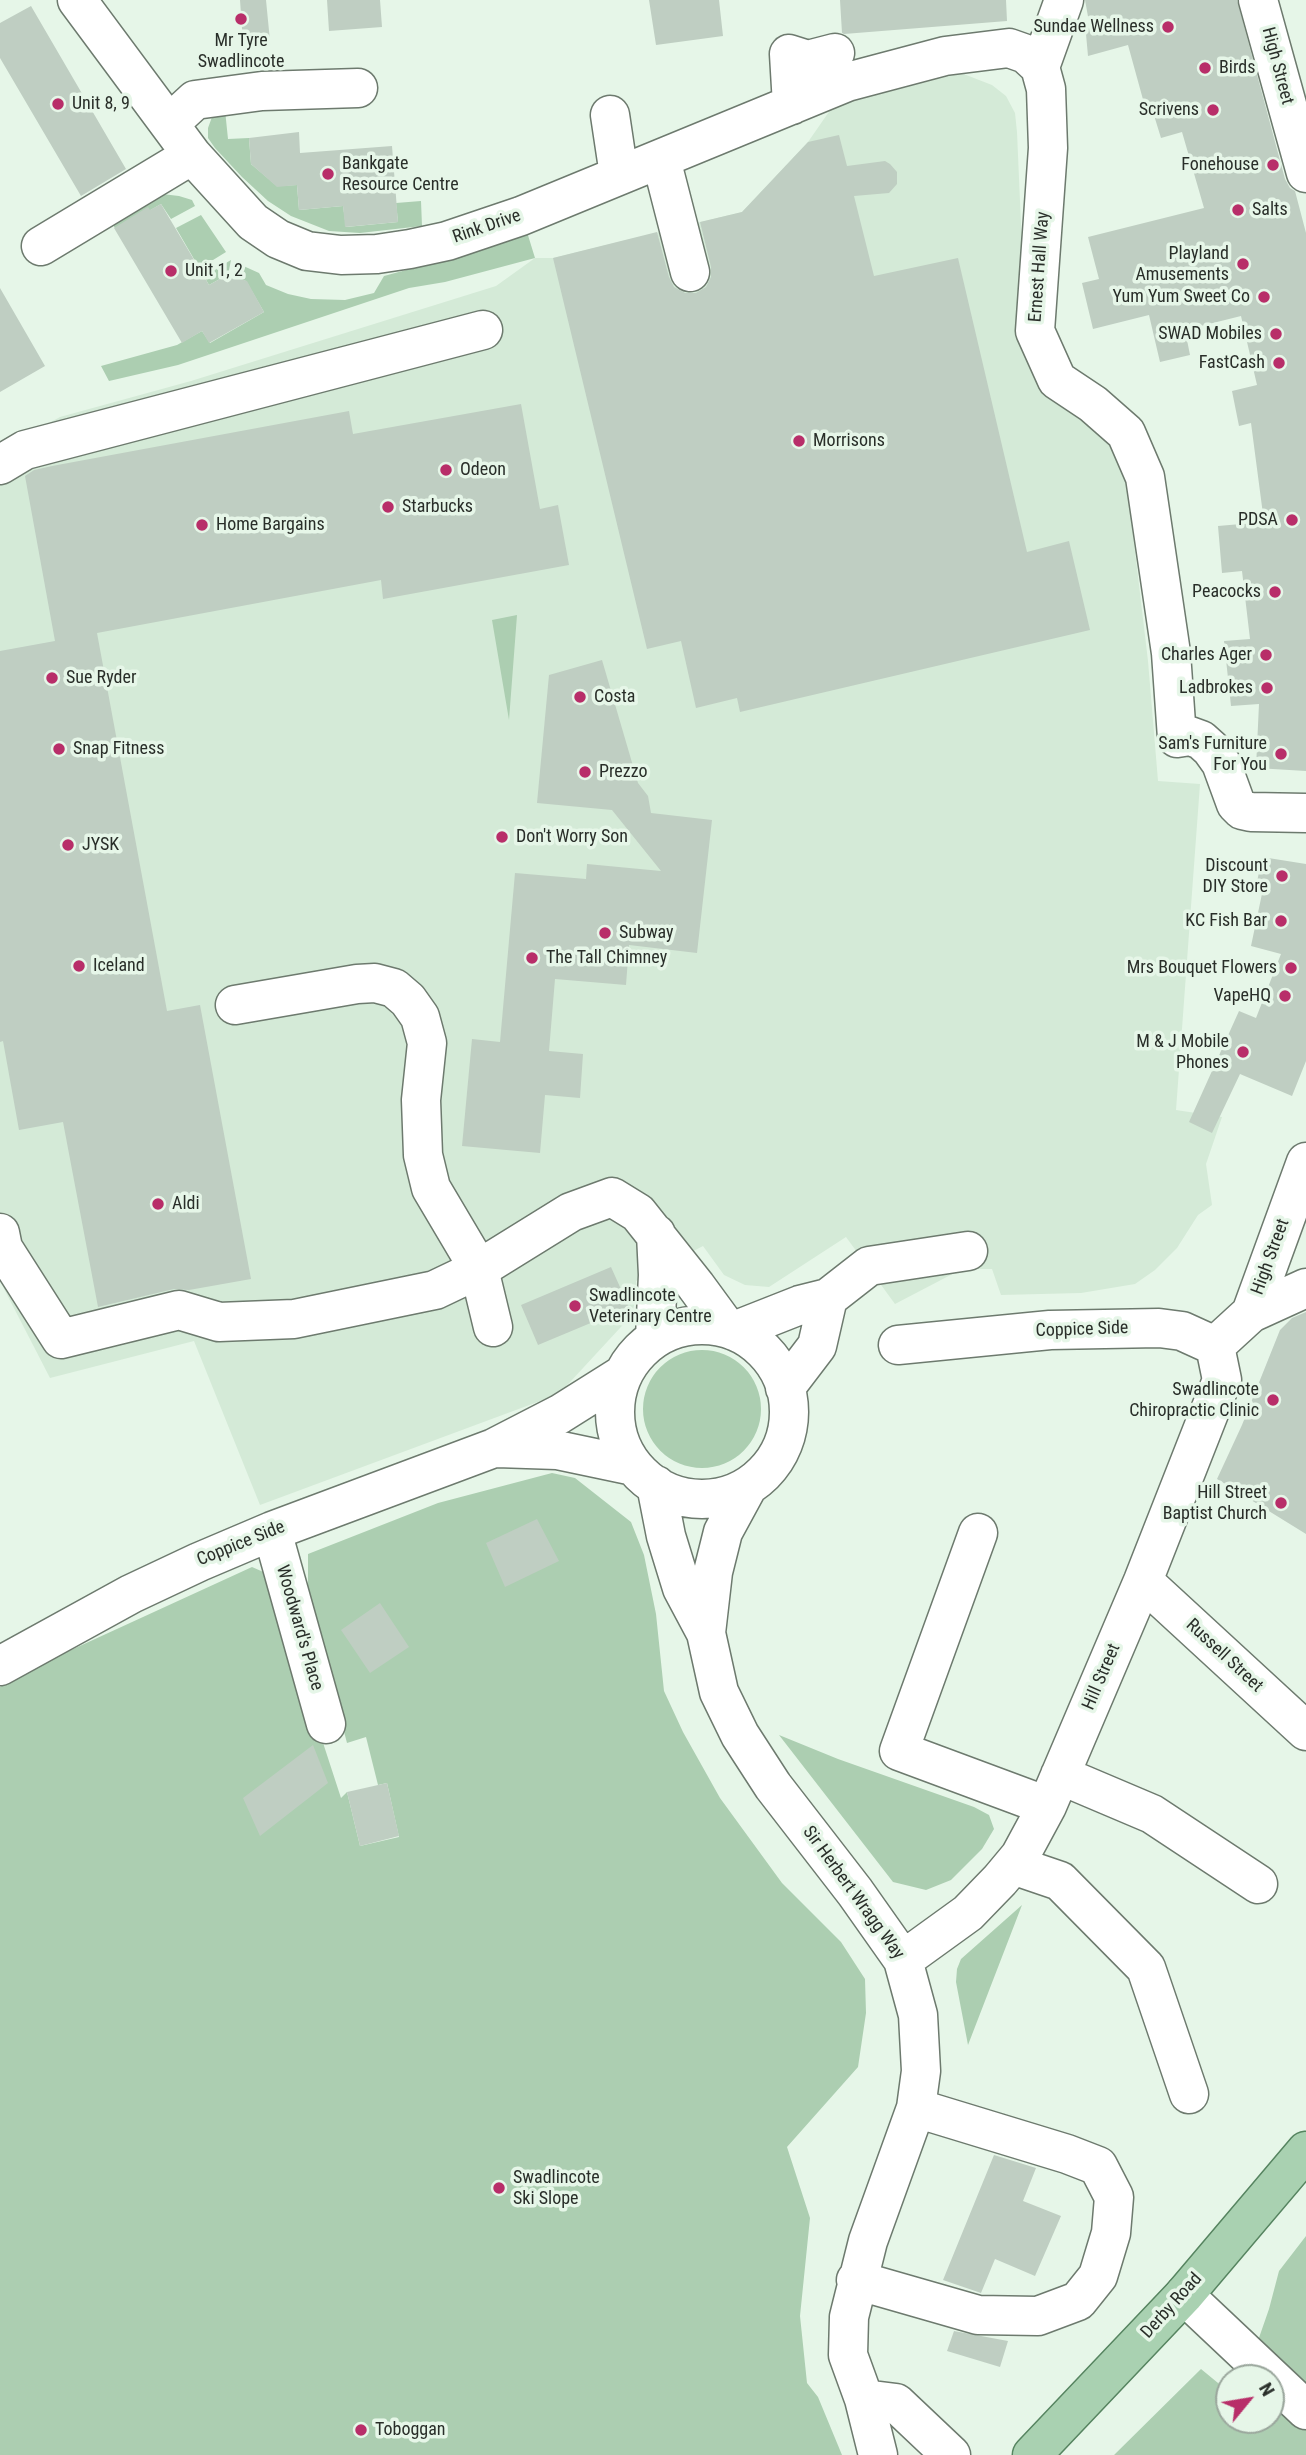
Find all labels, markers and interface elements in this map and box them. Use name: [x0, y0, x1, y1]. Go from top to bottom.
marker: Mr Tyre Swadlincote: [233, 11, 249, 27]
place label: Sundae Wellness: [1033, 16, 1154, 38]
marker: Sundae Wellness: [1160, 19, 1176, 35]
street label: High Street: [1256, 25, 1298, 107]
place label: Mr Tyre Swadlincote: [198, 30, 284, 72]
place label: Birds: [1219, 57, 1255, 79]
marker: Birds: [1197, 60, 1213, 76]
place label: Unit 8, 9: [72, 93, 130, 115]
marker: Unit 8, 9: [50, 96, 66, 112]
place label: Scrivens: [1139, 99, 1199, 121]
marker: Scrivens: [1205, 102, 1221, 118]
place label: Bankgate Resource Centre: [342, 153, 459, 196]
place label: Fonehouse: [1181, 154, 1259, 176]
marker: Fonehouse: [1265, 157, 1281, 173]
marker: Bankgate Resource Centre: [320, 166, 336, 182]
place label: Salts: [1252, 199, 1288, 221]
marker: Salts: [1230, 202, 1246, 218]
street label: Rink Drive: [450, 205, 524, 249]
street label: Ernest Hall Way: [1025, 211, 1055, 323]
place label: Playland Amusements: [1135, 243, 1229, 286]
marker: Playland Amusements: [1235, 256, 1251, 272]
place label: Unit 1, 2: [185, 260, 243, 282]
marker: Unit 1, 2: [163, 263, 179, 279]
place label: Yum Yum Sweet Co: [1112, 286, 1250, 308]
marker: Yum Yum Sweet Co: [1256, 289, 1272, 305]
place label: SWAD Mobiles: [1158, 323, 1262, 345]
marker: SWAD Mobiles: [1268, 326, 1284, 342]
place label: FastCash: [1199, 352, 1265, 374]
marker: FastCash: [1271, 355, 1287, 371]
place label: Morrisons: [813, 430, 885, 452]
marker: Morrisons: [791, 433, 807, 449]
place label: Odeon: [460, 459, 506, 481]
marker: Odeon: [438, 462, 454, 478]
place label: Starbucks: [402, 496, 473, 518]
marker: Starbucks: [380, 499, 396, 515]
place label: PDSA: [1238, 509, 1278, 531]
marker: PDSA: [1284, 512, 1300, 528]
place label: Home Bargains: [216, 514, 325, 536]
marker: Home Bargains: [194, 517, 210, 533]
place label: Peacocks: [1192, 581, 1261, 603]
marker: Peacocks: [1267, 584, 1283, 600]
place label: Charles Ager: [1161, 644, 1252, 666]
marker: Charles Ager: [1258, 647, 1274, 663]
place label: Sue Ryder: [66, 667, 136, 689]
marker: Sue Ryder: [44, 670, 60, 686]
place label: Ladbrokes: [1179, 677, 1253, 699]
marker: Ladbrokes: [1259, 680, 1275, 696]
place label: Costa: [594, 686, 635, 708]
marker: Costa: [572, 689, 588, 705]
place label: Sam's Furniture For You: [1158, 733, 1267, 776]
place label: Snap Fitness: [73, 738, 164, 760]
marker: Snap Fitness: [51, 741, 67, 757]
marker: Sam's Furniture For You: [1273, 746, 1289, 762]
place label: Prezzo: [599, 761, 647, 783]
marker: Prezzo: [577, 764, 593, 780]
place label: Don't Worry Son: [516, 826, 628, 848]
marker: Don't Worry Son: [494, 829, 510, 845]
place label: JYSK: [82, 834, 119, 856]
marker: JYSK: [60, 837, 76, 853]
place label: Discount DIY Store: [1203, 855, 1268, 898]
marker: Discount DIY Store: [1274, 868, 1290, 884]
place label: KC Fish Bar: [1185, 910, 1267, 932]
marker: KC Fish Bar: [1273, 913, 1289, 929]
place label: Subway: [619, 922, 674, 944]
marker: Subway: [597, 925, 613, 941]
place label: The Tall Chimney: [546, 947, 667, 969]
marker: The Tall Chimney: [524, 950, 540, 966]
place label: Iceland: [93, 955, 145, 977]
place label: Mrs Bouquet Flowers: [1127, 957, 1277, 979]
marker: Iceland: [71, 958, 87, 974]
marker: Mrs Bouquet Flowers: [1283, 960, 1299, 976]
place label: VapeHQ: [1213, 985, 1271, 1007]
marker: VapeHQ: [1277, 988, 1293, 1004]
place label: M & J Mobile Phones: [1136, 1031, 1229, 1074]
marker: M & J Mobile Phones: [1235, 1044, 1251, 1060]
place label: Aldi: [172, 1193, 200, 1215]
marker: Aldi: [150, 1196, 166, 1212]
street label: High Street: [1247, 1216, 1295, 1298]
place label: Swadlincote Veterinary Centre: [589, 1285, 712, 1328]
marker: Swadlincote Veterinary Centre: [567, 1298, 583, 1314]
street label: Coppice Side: [1035, 1318, 1129, 1342]
place label: Swadlincote Chiropractic Clinic: [1129, 1379, 1259, 1422]
marker: Swadlincote Chiropractic Clinic: [1265, 1392, 1281, 1408]
place label: Hill Street Baptist Church: [1163, 1482, 1267, 1524]
marker: Hill Street Baptist Church: [1273, 1495, 1289, 1511]
street label: Coppice Side: [194, 1517, 288, 1571]
street label: Woodward's Place: [271, 1563, 327, 1693]
street label: Russell Street: [1181, 1615, 1267, 1697]
street label: Hill Street: [1078, 1641, 1126, 1713]
street label: Sir Herbert Wragg Way: [797, 1822, 909, 1964]
place label: Swadlincote Ski Slope: [513, 2167, 600, 2210]
marker: Swadlincote Ski Slope: [491, 2180, 507, 2196]
street label: Derby Road: [1137, 2269, 1207, 2343]
north arrow: [1215, 2364, 1285, 2434]
text: N: [1254, 2378, 1280, 2400]
place label: Toboggan: [375, 2419, 446, 2441]
marker: Toboggan: [353, 2422, 369, 2438]

